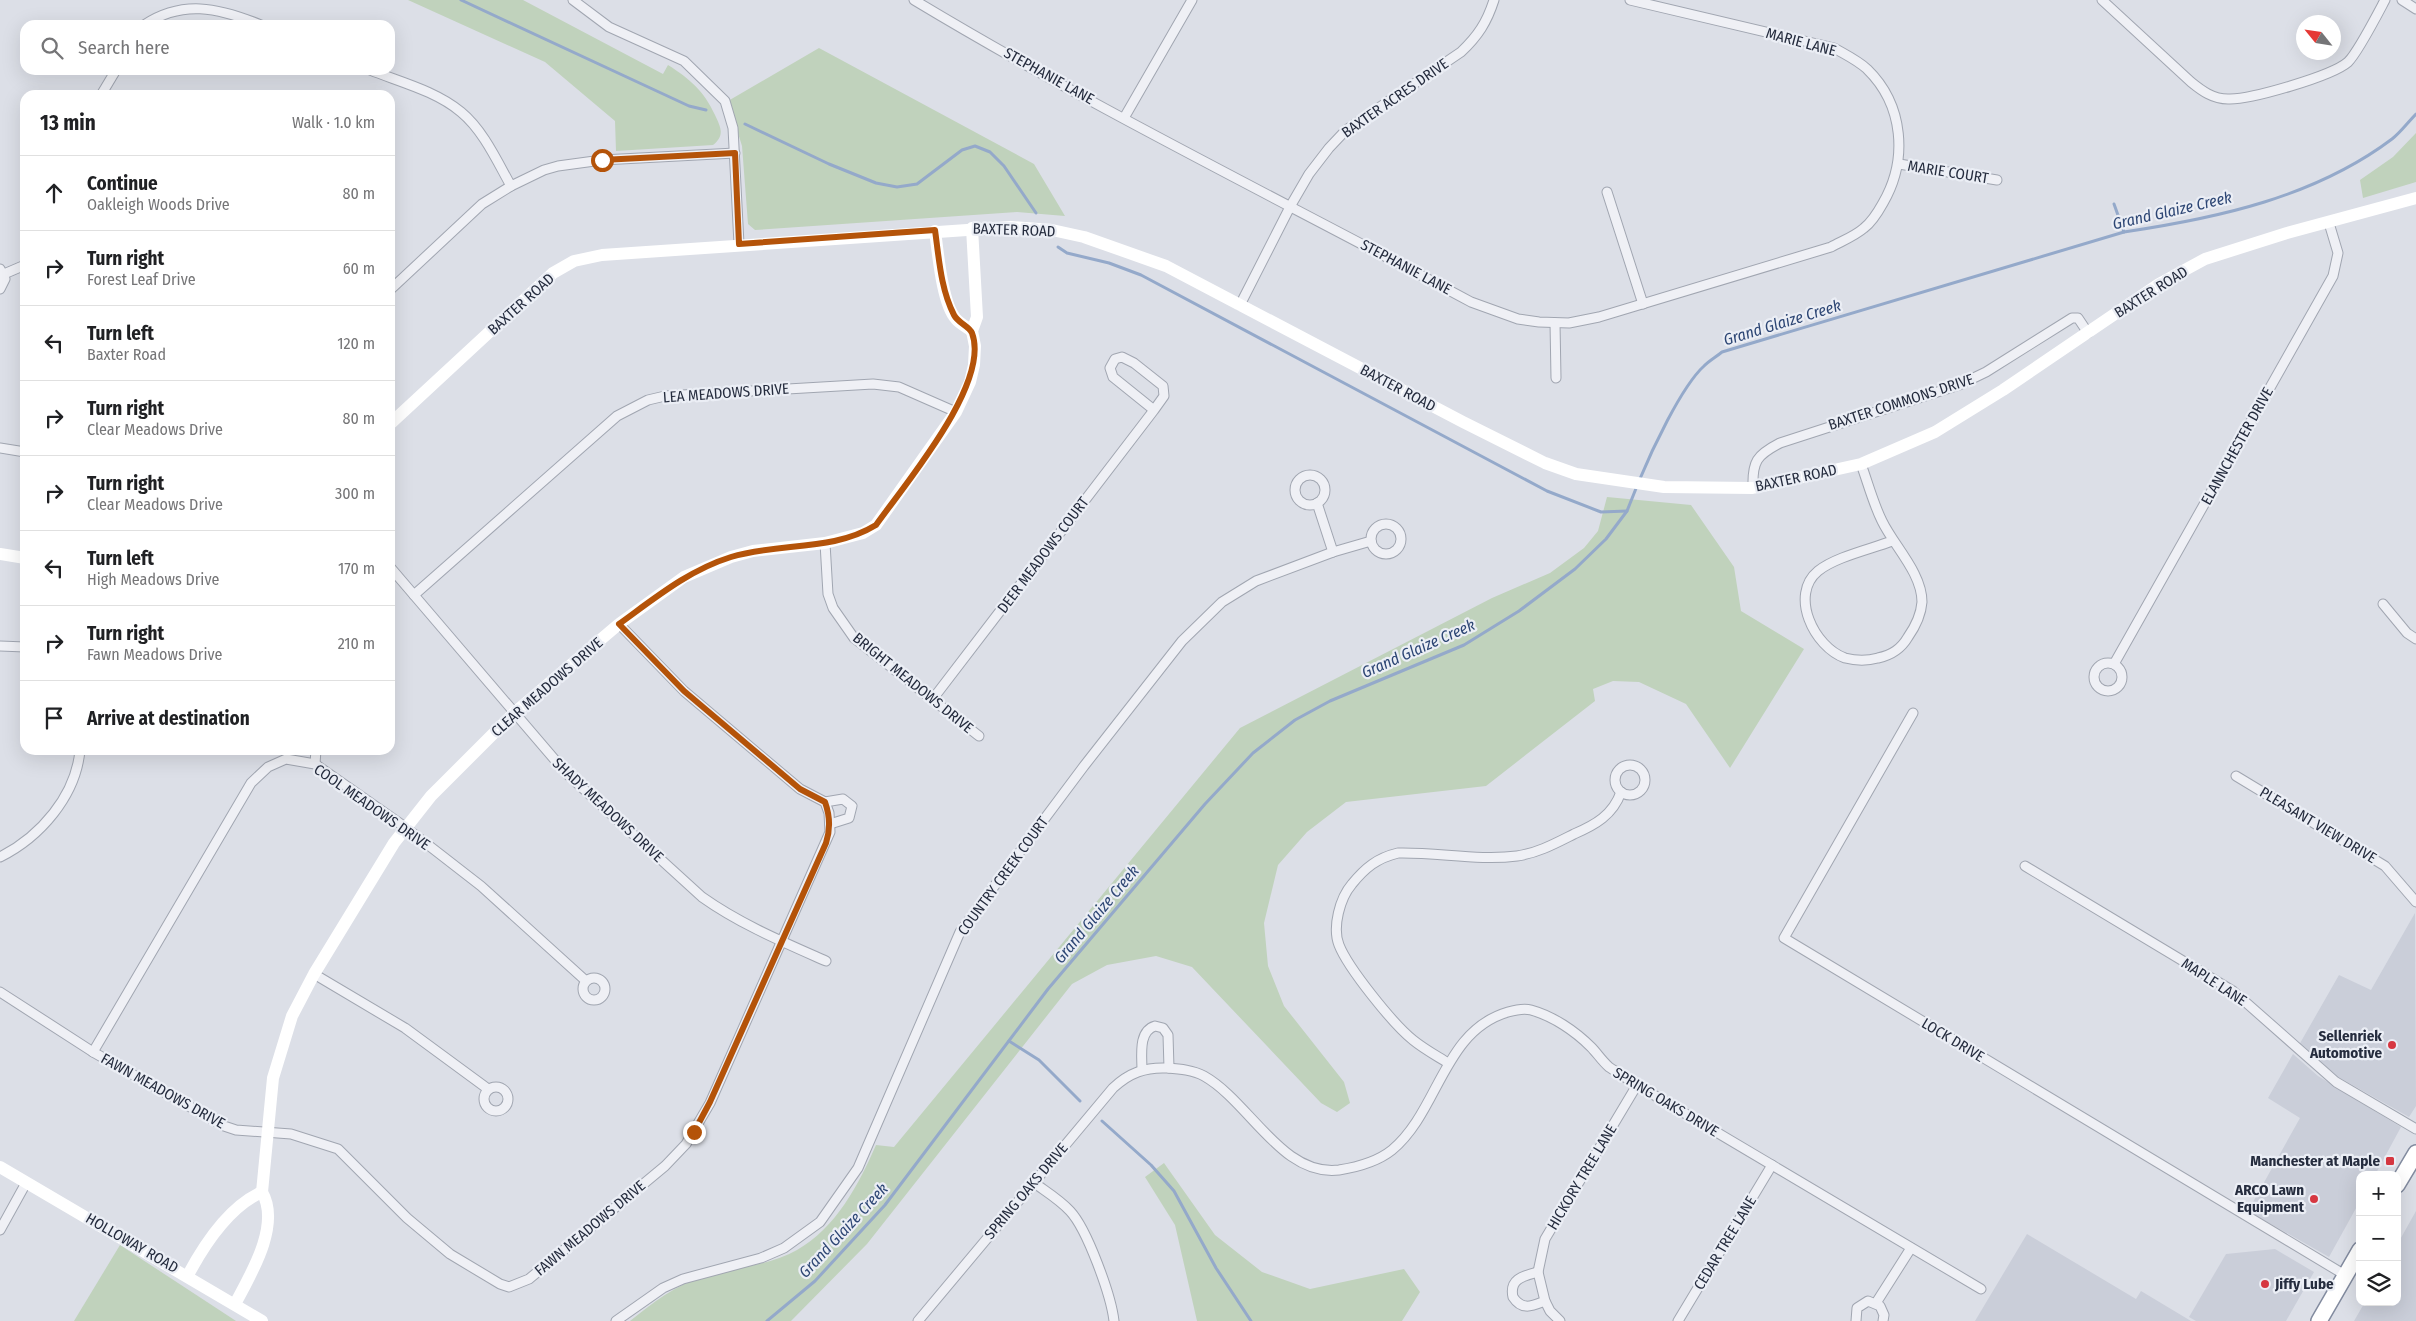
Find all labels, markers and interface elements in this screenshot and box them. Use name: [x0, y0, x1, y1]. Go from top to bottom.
north arrow: [2296, 15, 2341, 60]
search box: [20, 20, 395, 75]
street label: MARIE LANE: [1764, 24, 1838, 60]
icon: search: [38, 34, 66, 62]
text: Search here: [78, 36, 170, 59]
street label: STEPHANIE LANE: [1001, 44, 1097, 108]
street label: BAXTER ACRES DRIVE: [1338, 55, 1452, 141]
text: 13 min: [40, 110, 96, 136]
text: Walk · 1.0 km: [292, 113, 375, 132]
route start: [591, 149, 614, 172]
street label: MARIE COURT: [1906, 157, 1990, 187]
text: Continue: [87, 172, 158, 195]
icon: ahead: [40, 179, 68, 207]
text: 80 m: [343, 184, 375, 203]
water label: Grand Glaize Creek: [2111, 187, 2234, 233]
text: Oakleigh Woods Drive: [87, 195, 230, 214]
street label: BAXTER ROAD: [972, 220, 1056, 240]
street label: STEPHANIE LANE: [1358, 236, 1454, 298]
text: Turn right: [87, 247, 164, 270]
icon: right: [40, 254, 68, 282]
text: 60 m: [343, 259, 375, 278]
street label: BAXTER ROAD: [2111, 262, 2191, 322]
text: Forest Leaf Drive: [87, 270, 196, 289]
street label: BAXTER ROAD: [484, 270, 558, 338]
water label: Grand Glaize Creek: [1721, 296, 1843, 349]
text: Turn left: [87, 322, 154, 345]
icon: left: [40, 329, 68, 357]
text: 120 m: [337, 334, 375, 353]
text: Baxter Road: [87, 345, 166, 364]
street label: BAXTER ROAD: [1357, 361, 1439, 415]
street label: BAXTER COMMONS DRIVE: [1826, 370, 1976, 434]
street label: LEA MEADOWS DRIVE: [662, 380, 790, 406]
street label: ELANNCHESTER DRIVE: [2197, 384, 2277, 508]
text: Turn right: [87, 397, 164, 420]
icon: right: [40, 404, 68, 432]
text: 80 m: [343, 409, 375, 428]
text: Clear Meadows Drive: [87, 420, 223, 439]
street label: BAXTER ROAD: [1754, 461, 1838, 495]
text: Turn right: [87, 472, 164, 495]
icon: right: [40, 479, 68, 507]
text: 300 m: [335, 484, 375, 503]
street label: DEER MEADOWS COURT: [993, 493, 1093, 617]
text: Clear Meadows Drive: [87, 495, 223, 514]
text: Turn left: [87, 547, 154, 570]
icon: left: [40, 554, 68, 582]
text: 170 m: [338, 559, 375, 578]
text: High Meadows Drive: [87, 570, 219, 589]
water label: Grand Glaize Creek: [1359, 615, 1478, 682]
text: Turn right: [87, 622, 164, 645]
icon: right: [40, 629, 68, 657]
street label: BRIGHT MEADOWS DRIVE: [849, 629, 977, 737]
text: 210 m: [338, 634, 375, 653]
street label: CLEAR MEADOWS DRIVE: [487, 634, 607, 740]
text: Fawn Meadows Drive: [87, 645, 222, 664]
icon: arrive: [40, 704, 68, 732]
text: Arrive at destination: [87, 707, 250, 730]
street label: SHADY MEADOWS DRIVE: [549, 754, 667, 866]
street label: COOL MEADOWS DRIVE: [310, 760, 434, 854]
street label: PLEASANT VIEW DRIVE: [2256, 783, 2380, 867]
street label: COUNTRY CREEK COURT: [954, 813, 1052, 939]
water label: Grand Glaize Creek: [1050, 861, 1143, 967]
street label: MAPLE LANE: [2178, 954, 2250, 1010]
street label: LOCK DRIVE: [1918, 1014, 1988, 1066]
place label: Sellenriek Automotive: [2309, 1027, 2382, 1062]
marker: Sellenriek Automotive: [2386, 1039, 2398, 1051]
street label: FAWN MEADOWS DRIVE: [98, 1049, 228, 1133]
street label: SPRING OAKS DRIVE: [1610, 1063, 1722, 1141]
route end: [683, 1121, 706, 1144]
street label: HICKORY TREE LANE: [1543, 1121, 1621, 1233]
street label: SPRING OAKS DRIVE: [981, 1139, 1071, 1243]
place label: Manchester at Maple: [2250, 1152, 2380, 1170]
marker: Manchester at Maple: [2384, 1155, 2396, 1167]
map controls: [2356, 1171, 2401, 1306]
button: +: [2356, 1171, 2401, 1216]
street label: FAWN MEADOWS DRIVE: [531, 1176, 649, 1280]
water label: Grand Glaize Creek: [795, 1179, 892, 1281]
place label: ARCO Lawn Equipment: [2234, 1181, 2305, 1216]
street label: CEDAR TREE LANE: [1690, 1193, 1760, 1293]
marker: ARCO Lawn Equipment: [2308, 1193, 2320, 1205]
street label: HOLLOWAY ROAD: [83, 1209, 181, 1277]
button: −: [2356, 1216, 2401, 1261]
button: layers: [2356, 1261, 2401, 1306]
place label: Jiffy Lube: [2274, 1275, 2334, 1293]
marker: Jiffy Lube: [2259, 1278, 2271, 1290]

